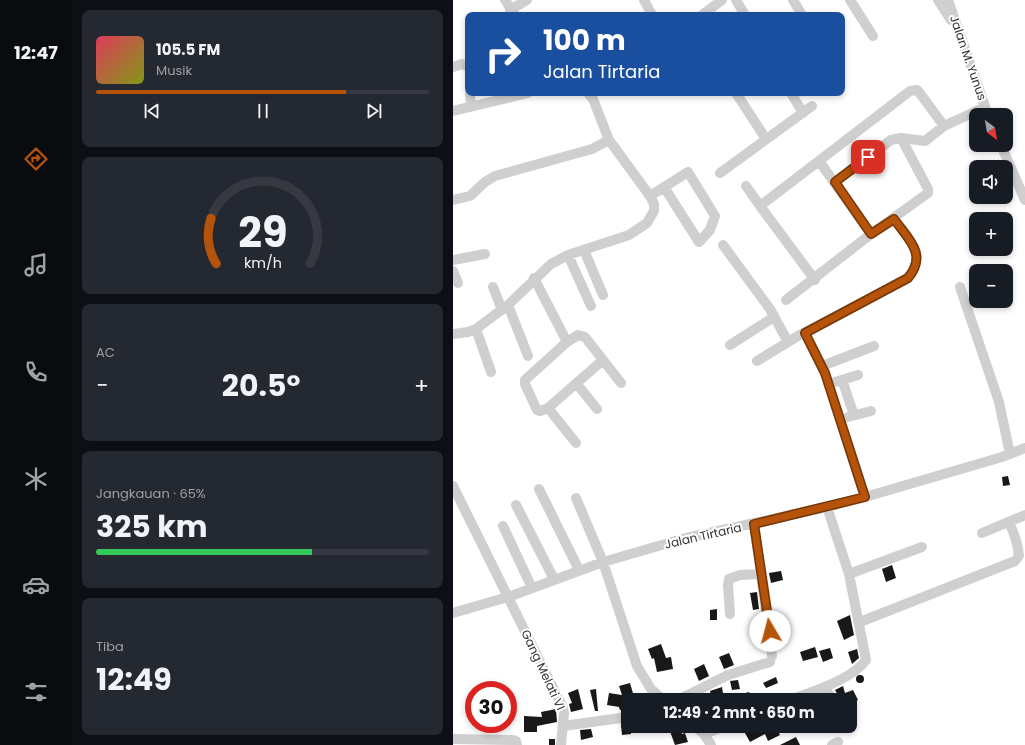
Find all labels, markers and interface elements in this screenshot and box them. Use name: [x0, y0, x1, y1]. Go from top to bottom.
street label: Jalan M. Yunus: [946, 13, 991, 103]
text: 100 m: [543, 21, 626, 60]
icon: right: [477, 28, 529, 80]
text: 105.5 FM: [156, 39, 220, 60]
text: 12:47: [14, 40, 58, 65]
text: Jalan Tirtaria: [543, 59, 661, 84]
text: Musik: [156, 61, 192, 80]
icon: previous: [141, 100, 163, 122]
icon: pause: [252, 100, 274, 122]
icon: next: [363, 100, 385, 122]
north arrow: [969, 108, 1013, 152]
map controls: [969, 108, 1013, 308]
pin: [851, 140, 885, 174]
icon: directions: [22, 145, 50, 173]
icon: arrive: [857, 146, 879, 168]
button: sound: [969, 160, 1013, 204]
text: 29: [238, 202, 287, 261]
button: +: [969, 212, 1013, 256]
icon: music: [22, 251, 50, 279]
text: km/h: [243, 252, 282, 272]
button: −: [969, 264, 1013, 308]
text: AC: [96, 343, 115, 362]
icon: phone: [22, 358, 50, 386]
text: 20.5°: [222, 364, 300, 407]
text: −: [96, 370, 108, 401]
text: +: [414, 370, 429, 401]
icon: climate: [22, 465, 50, 493]
text: Jangkauan · 65%: [96, 484, 206, 503]
text: 325 km: [96, 505, 207, 548]
street label: Jalan Tirtaria: [663, 518, 743, 553]
icon: car: [22, 571, 50, 599]
position arrow: [749, 610, 791, 652]
street label: Gang Melati VI: [517, 627, 570, 713]
text: Tiba: [96, 637, 124, 656]
text: 12:49: [96, 658, 172, 701]
icon: filters: [22, 678, 50, 706]
speed limit sign: 30: [465, 681, 517, 733]
text: 12:49 · 2 mnt · 650 m: [663, 702, 815, 723]

